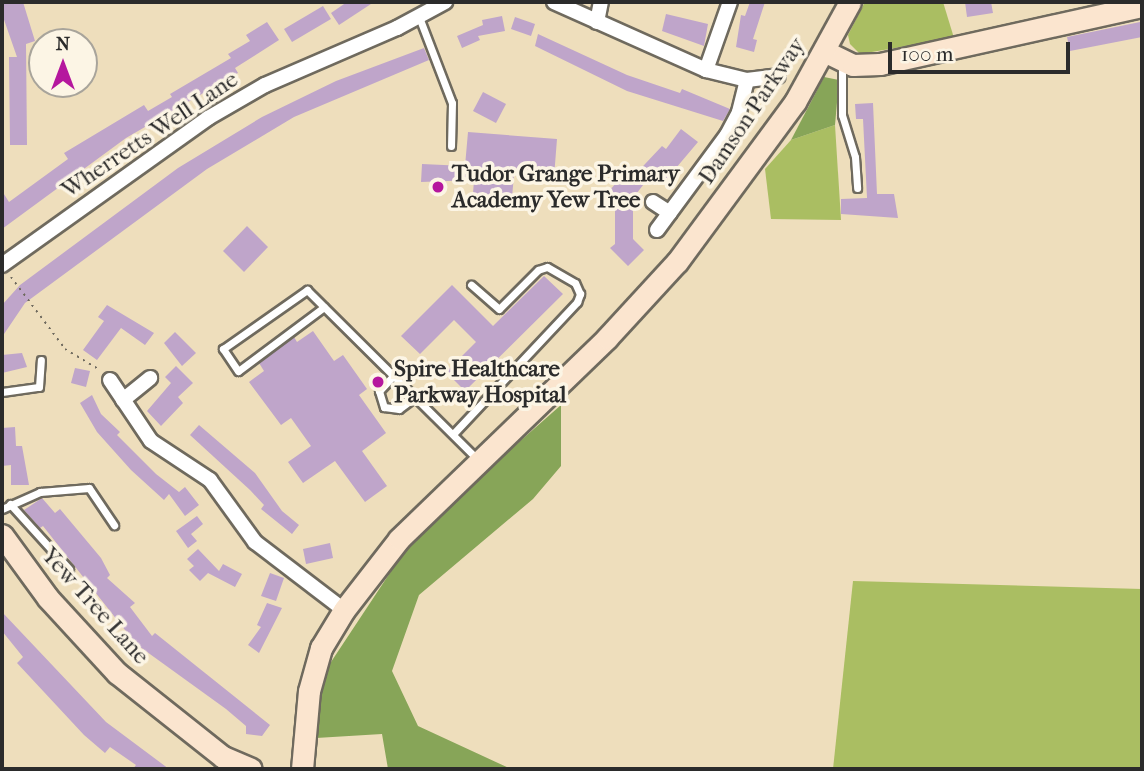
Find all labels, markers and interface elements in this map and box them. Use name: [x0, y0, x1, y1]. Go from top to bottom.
north arrow: [28, 28, 98, 98]
scale bar: [892, 28, 1074, 72]
text: N: [56, 33, 70, 55]
street label: Damson Parkway: [693, 33, 811, 189]
text: 100 m: [901, 42, 954, 66]
street label: Wherretts Well Lane: [57, 66, 243, 204]
place label: Tudor Grange Primary Academy Yew Tree: [452, 160, 680, 214]
marker: Tudor Grange Primary Academy Yew Tree: [430, 179, 446, 195]
place label: Spire Healthcare Parkway Hospital: [394, 355, 566, 409]
marker: Spire Healthcare Parkway Hospital: [368, 372, 388, 392]
street label: Yew Tree Lane: [35, 542, 155, 670]

